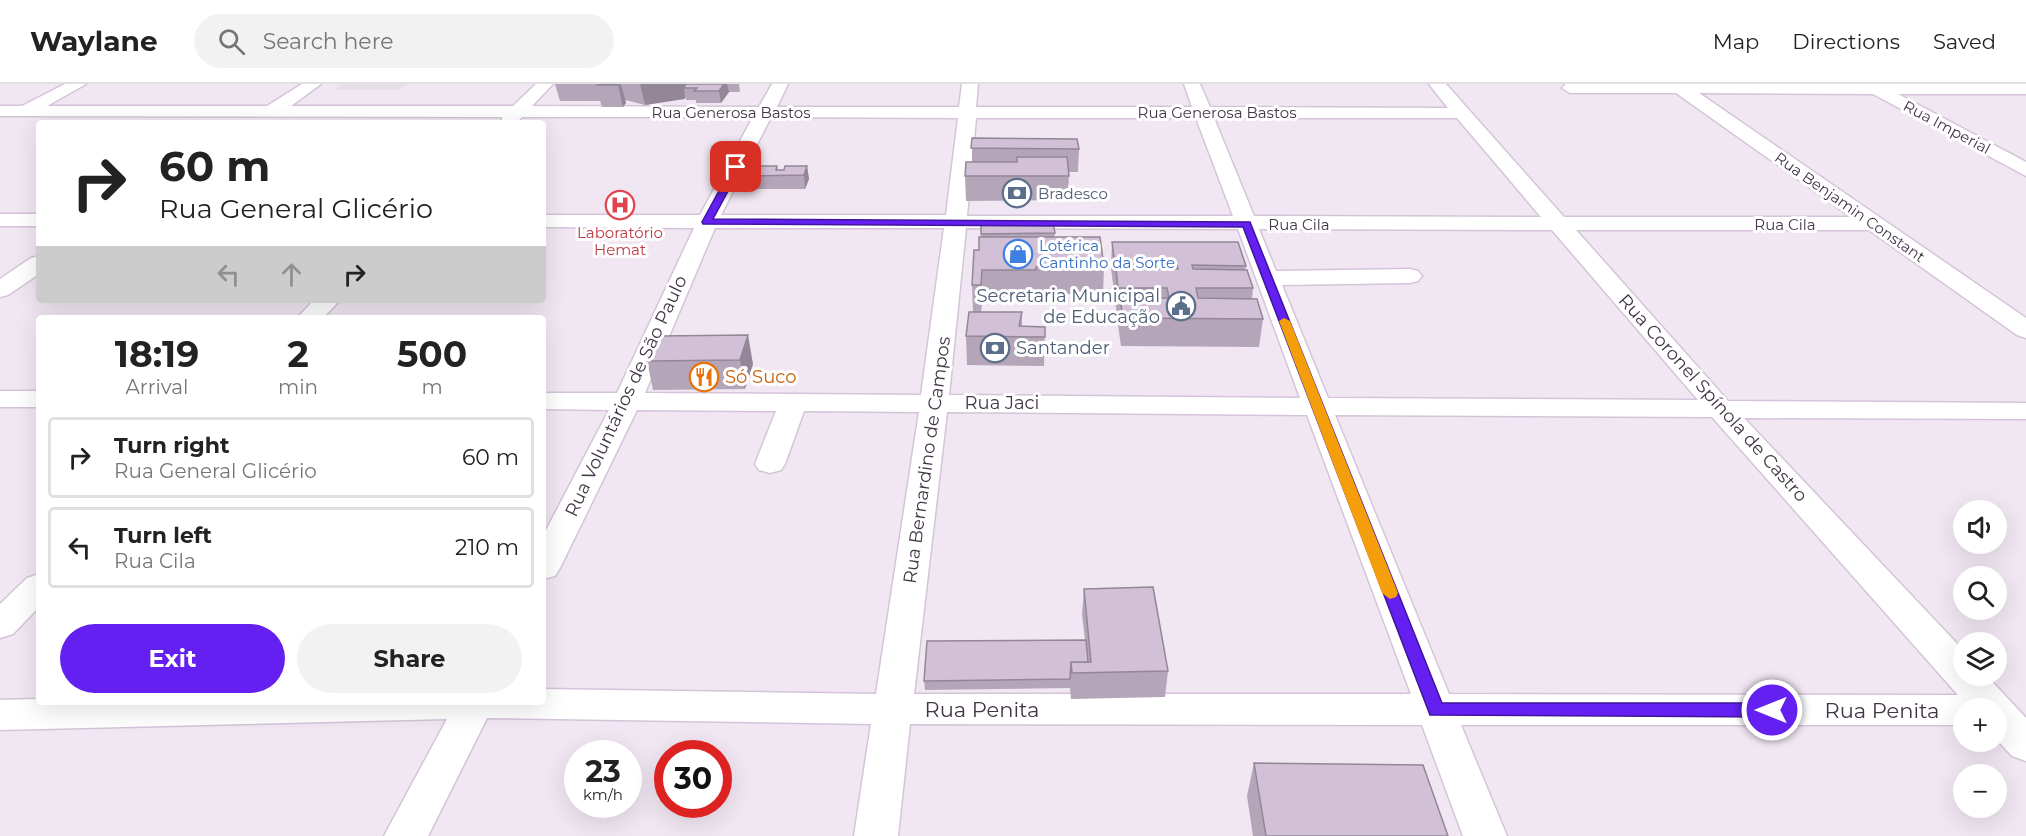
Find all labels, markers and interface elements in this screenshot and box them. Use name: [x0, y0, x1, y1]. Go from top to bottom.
search box: [194, 14, 614, 68]
text: Waylane: [30, 24, 158, 58]
icon: search: [215, 25, 248, 58]
text: Search here: [263, 28, 393, 55]
text: Map: [1713, 29, 1759, 54]
text: Directions: [1792, 29, 1900, 54]
text: Saved: [1933, 29, 1996, 54]
street label: Rua Imperial: [1900, 96, 1994, 158]
street label: Rua Generosa Bastos: [652, 103, 810, 122]
street label: Rua Generosa Bastos: [1138, 103, 1296, 122]
text: 60 m: [159, 140, 270, 192]
pin: [710, 141, 761, 192]
icon: right: [60, 144, 138, 222]
street label: Rua Benjamin Constant: [1771, 148, 1929, 266]
icon: arrive: [719, 150, 752, 183]
bank icon: Bradesco: [1001, 177, 1033, 209]
place label: Bradesco: [1038, 184, 1108, 203]
hospital icon: Laboratório Hemat: [604, 189, 636, 221]
text: Rua General Glicério: [159, 192, 433, 225]
street label: Rua Cila: [1268, 215, 1330, 234]
street label: Rua Cila: [1754, 215, 1816, 234]
place label: Laboratório Hemat: [577, 223, 663, 259]
place label: Lotérica Cantinho da Sorte: [1039, 236, 1175, 272]
shop icon: Lotérica Cantinho da Sorte: [1002, 238, 1034, 270]
icon: left: [212, 258, 245, 291]
icon: ahead: [275, 258, 308, 291]
icon: right: [338, 258, 371, 291]
street label: Rua Voluntários de São Paulo: [560, 272, 692, 520]
place label: Secretaria Municipal de Educação: [977, 285, 1160, 328]
public building icon: Secretaria Municipal de Educação: [1165, 290, 1197, 322]
street label: Rua Coronel Spínola de Castro: [1614, 290, 1812, 506]
text: 18:19: [115, 332, 199, 376]
text: 2: [287, 332, 309, 376]
text: 500: [397, 332, 467, 376]
bank icon: Santander: [979, 332, 1011, 364]
street label: Rua Bernardino de Campos: [899, 335, 955, 585]
place label: Santander: [1016, 337, 1110, 359]
restaurant icon: Só Suco: [688, 361, 720, 393]
place label: Só Suco: [725, 366, 797, 388]
text: Arrival: [125, 375, 189, 399]
text: min: [278, 375, 318, 399]
text: m: [421, 375, 443, 399]
street label: Rua Jaci: [965, 392, 1039, 414]
text: Turn right: [114, 432, 229, 459]
icon: right: [63, 441, 96, 474]
text: 60 m: [462, 444, 519, 471]
text: Rua General Glicério: [114, 459, 317, 483]
map controls: [1953, 500, 2007, 818]
button: sound: [1953, 500, 2007, 554]
text: Turn left: [114, 522, 212, 549]
icon: left: [63, 531, 96, 564]
text: 210 m: [455, 534, 519, 561]
text: Rua Cila: [114, 549, 196, 573]
button: search: [1953, 566, 2007, 620]
button: Exit: [60, 624, 285, 693]
button: Share: [297, 624, 522, 693]
button: layers: [1953, 632, 2007, 686]
position arrow: [1740, 678, 1804, 742]
street label: Rua Penita: [925, 697, 1039, 722]
street label: Rua Penita: [1825, 698, 1939, 723]
button: +: [1953, 698, 2007, 752]
speed limit sign: 30: [654, 740, 732, 818]
text: 23: [585, 753, 621, 790]
button: −: [1953, 764, 2007, 818]
text: km/h: [583, 785, 623, 804]

